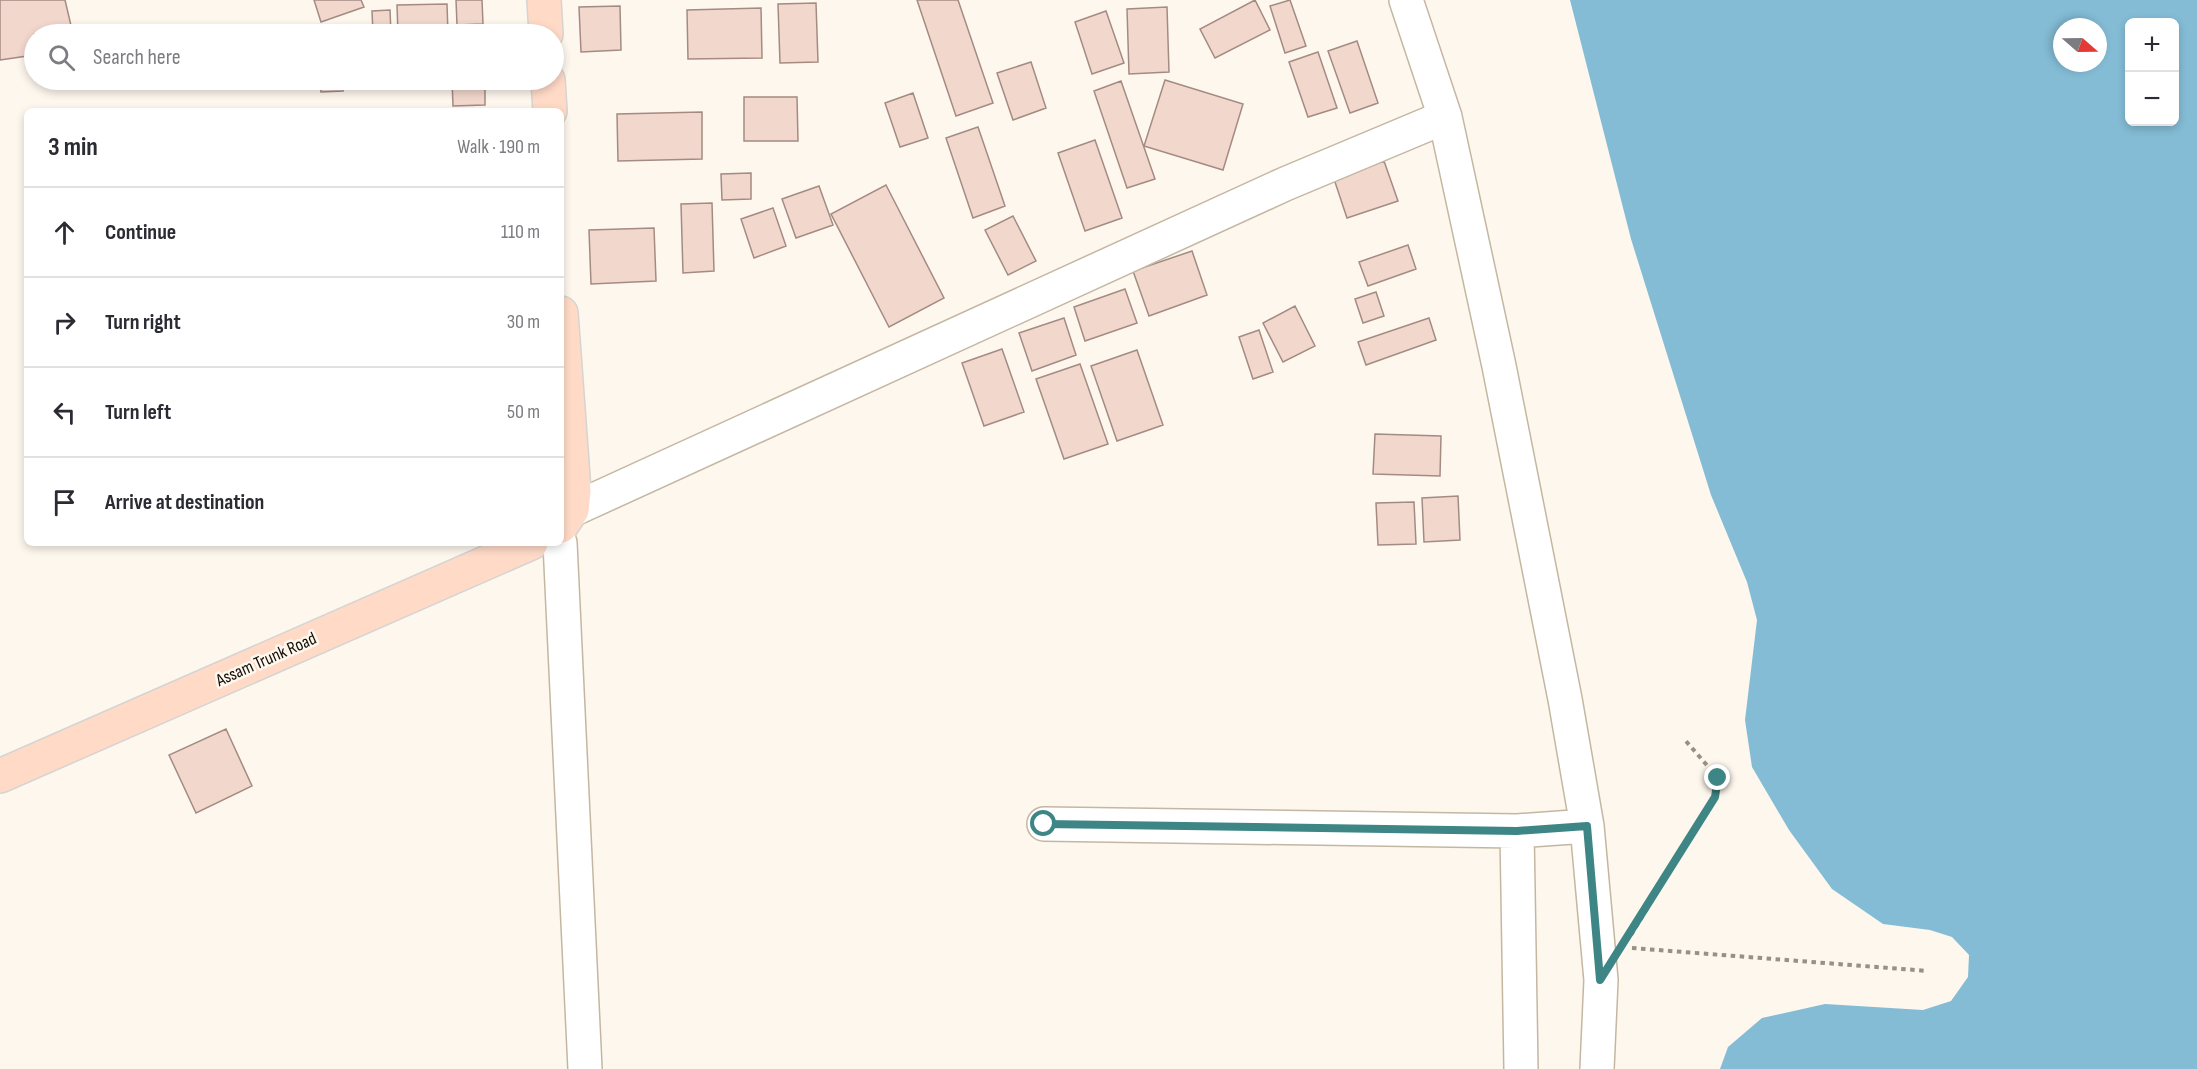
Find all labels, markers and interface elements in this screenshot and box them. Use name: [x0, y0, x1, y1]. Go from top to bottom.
north arrow: [2053, 18, 2107, 72]
map controls: [2125, 18, 2179, 126]
button: +: [2125, 18, 2179, 72]
search box: [24, 24, 564, 90]
icon: search: [45, 41, 78, 74]
text: Search here: [93, 44, 180, 71]
button: −: [2125, 72, 2179, 126]
text: 3 min: [48, 132, 98, 163]
text: Walk · 190 m: [457, 135, 540, 159]
icon: ahead: [48, 216, 81, 249]
text: Continue: [105, 219, 176, 246]
text: 110 m: [501, 220, 540, 244]
icon: right: [48, 306, 81, 339]
text: Turn right: [105, 309, 181, 336]
text: 30 m: [507, 310, 540, 334]
icon: left: [48, 396, 81, 429]
text: Turn left: [105, 399, 171, 426]
text: 50 m: [507, 400, 540, 424]
icon: arrive: [48, 486, 81, 519]
text: Arrive at destination: [105, 489, 264, 516]
street label: Assam Trunk Road: [212, 628, 320, 691]
route end: [1704, 764, 1730, 790]
route start: [1030, 810, 1056, 836]

